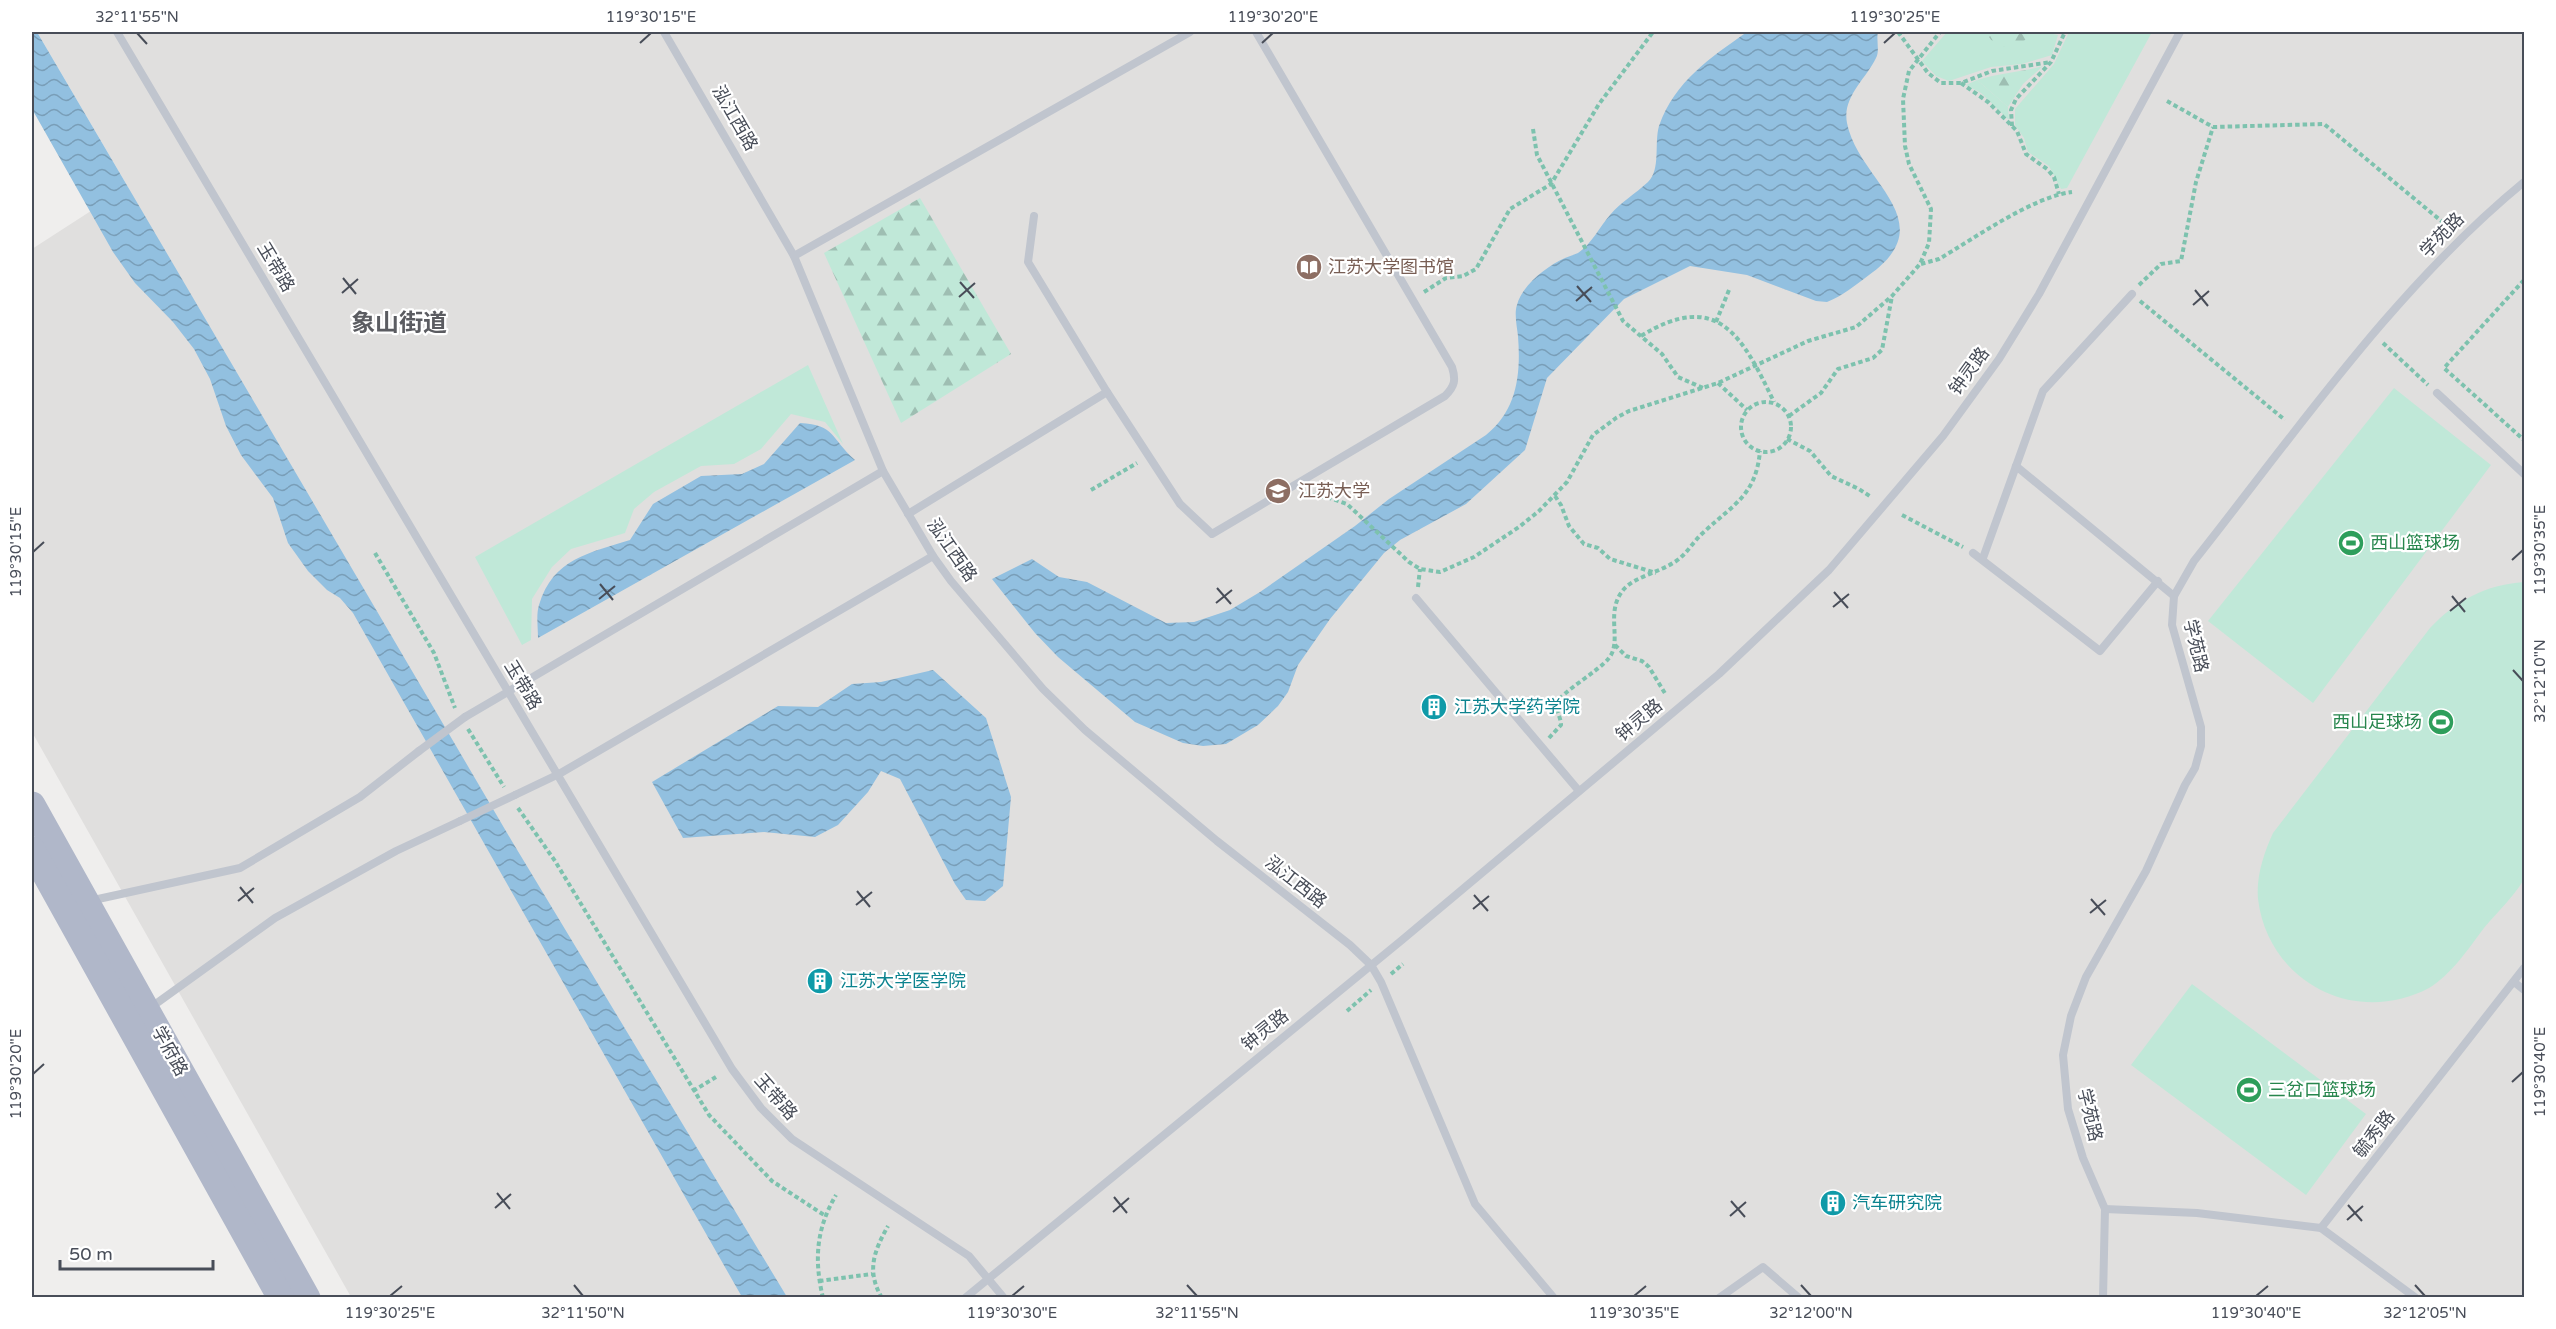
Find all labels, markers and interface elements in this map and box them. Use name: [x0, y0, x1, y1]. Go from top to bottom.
text: 32°11'55"N: [95, 8, 179, 26]
text: 119°30'15"E: [606, 8, 696, 26]
text: 119°30'20"E: [1228, 8, 1318, 26]
text: 119°30'25"E: [1850, 8, 1940, 26]
street label: 泓江西路: [707, 81, 763, 155]
street label: 学苑路: [2415, 208, 2469, 262]
street label: 玉带路: [253, 238, 299, 296]
library icon: 江苏大学图书馆: [1294, 252, 1324, 282]
place label: 江苏大学图书馆: [1328, 256, 1454, 278]
district label: 象山街道: [351, 309, 447, 338]
street label: 钟灵路: [1944, 343, 1994, 399]
school or university icon: 江苏大学: [1263, 476, 1293, 506]
place label: 江苏大学: [1298, 480, 1370, 502]
text: 119°30'35"E: [2531, 505, 2549, 595]
text: 119°30'15"E: [7, 507, 25, 597]
street label: 泓江西路: [922, 514, 982, 586]
sports icon: 西山篮球场: [2336, 528, 2366, 558]
place label: 西山篮球场: [2370, 532, 2460, 554]
street label: 学苑路: [2179, 617, 2213, 675]
text: 32°12'10"N: [2531, 639, 2549, 723]
street label: 玉带路: [500, 656, 546, 714]
building icon: 江苏大学药学院: [1419, 692, 1449, 722]
street label: 钟灵路: [1611, 694, 1667, 746]
place label: 江苏大学药学院: [1454, 696, 1580, 718]
sports icon: 西山足球场: [2426, 707, 2456, 737]
place label: 西山足球场: [2332, 711, 2422, 733]
street label: 泓江西路: [1261, 851, 1331, 913]
building icon: 江苏大学医学院: [805, 966, 835, 996]
place label: 江苏大学医学院: [840, 970, 966, 992]
street label: 钟灵路: [1237, 1004, 1293, 1056]
street label: 学府路: [147, 1022, 193, 1080]
text: 119°30'40"E: [2531, 1027, 2549, 1117]
text: 119°30'20"E: [7, 1029, 25, 1119]
street label: 玉带路: [750, 1069, 802, 1125]
sports icon: 三岔口篮球场: [2234, 1075, 2264, 1105]
place label: 三岔口篮球场: [2268, 1079, 2376, 1101]
street label: 学苑路: [2073, 1086, 2107, 1144]
street label: 毓秀路: [2349, 1106, 2399, 1162]
building icon: 汽车研究院: [1818, 1188, 1848, 1218]
place label: 汽车研究院: [1852, 1192, 1942, 1214]
scale bar: [60, 1233, 213, 1271]
text: 50 m: [69, 1243, 113, 1265]
text: 119°30'25"E: [345, 1304, 435, 1322]
text: 32°11'50"N: [541, 1304, 625, 1322]
text: 119°30'30"E: [967, 1304, 1057, 1322]
text: 32°11'55"N: [1155, 1304, 1239, 1322]
text: 119°30'35"E: [1589, 1304, 1679, 1322]
text: 32°12'00"N: [1769, 1304, 1853, 1322]
text: 119°30'40"E: [2211, 1304, 2301, 1322]
text: 32°12'05"N: [2383, 1304, 2467, 1322]

